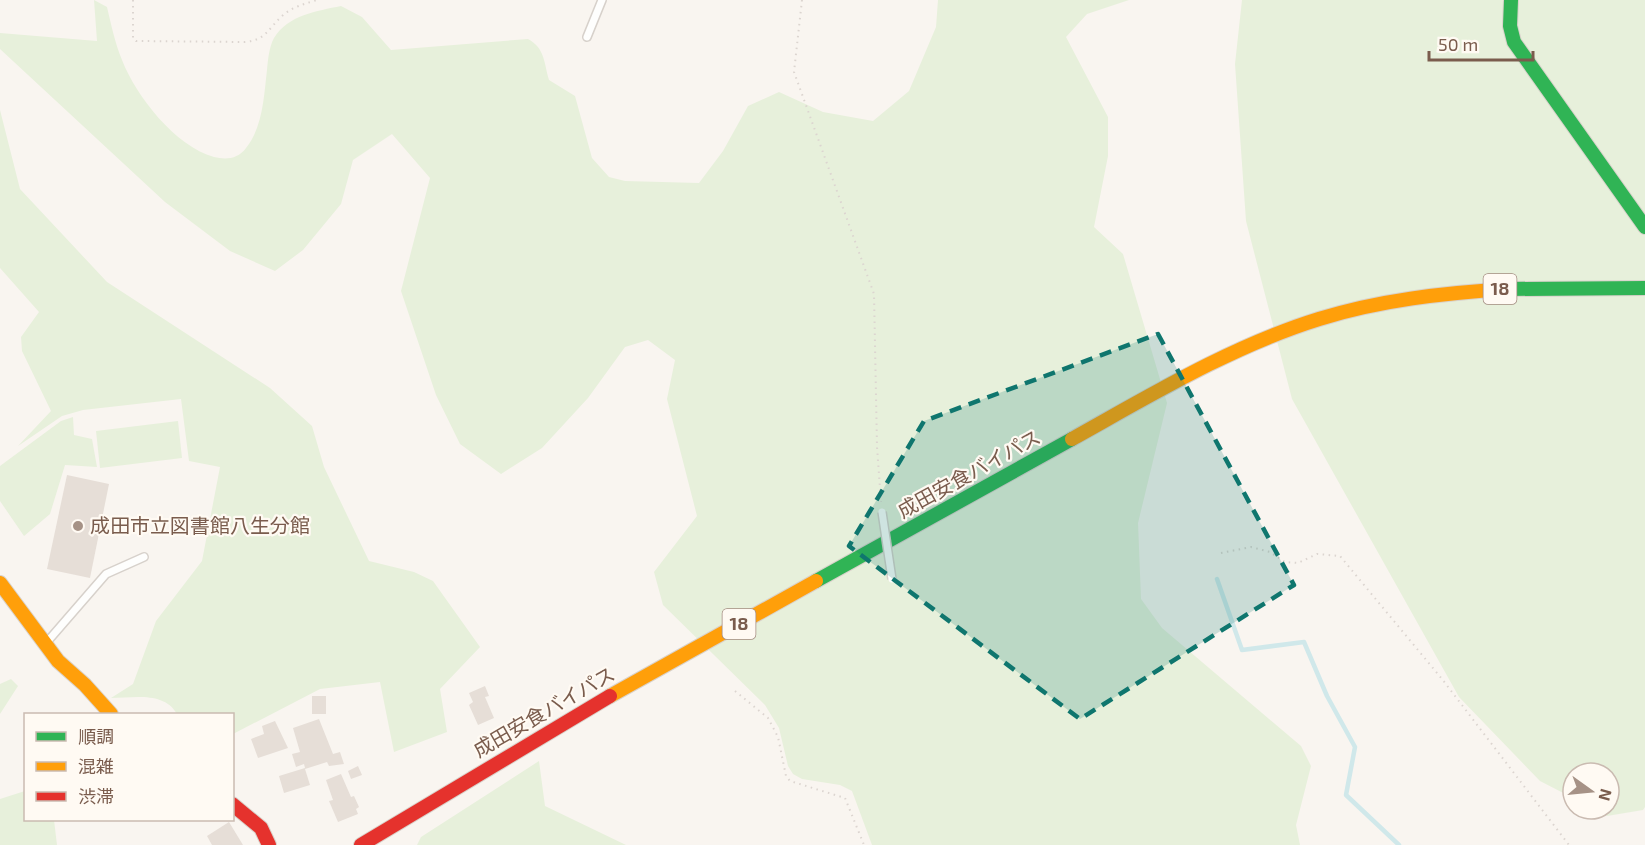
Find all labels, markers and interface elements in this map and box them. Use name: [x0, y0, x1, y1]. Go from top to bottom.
scale bar: [1429, 24, 1532, 62]
text: 50 m: [1438, 33, 1478, 55]
road number: 18: [1484, 274, 1516, 304]
street label: 成田安食バイパス: [893, 424, 1044, 522]
place label: 成田市立図書館八生分館: [90, 513, 310, 537]
marker: 成田市立図書館八生分館: [71, 519, 85, 533]
road number: 18: [722, 609, 756, 639]
street label: 成田安食バイパス: [468, 661, 619, 761]
legend: [24, 713, 234, 821]
text: 順調: [78, 725, 114, 747]
text: 混雑: [78, 755, 114, 777]
north arrow: [1561, 761, 1621, 821]
text: 渋滞: [78, 785, 114, 807]
text: N: [1595, 787, 1617, 803]

